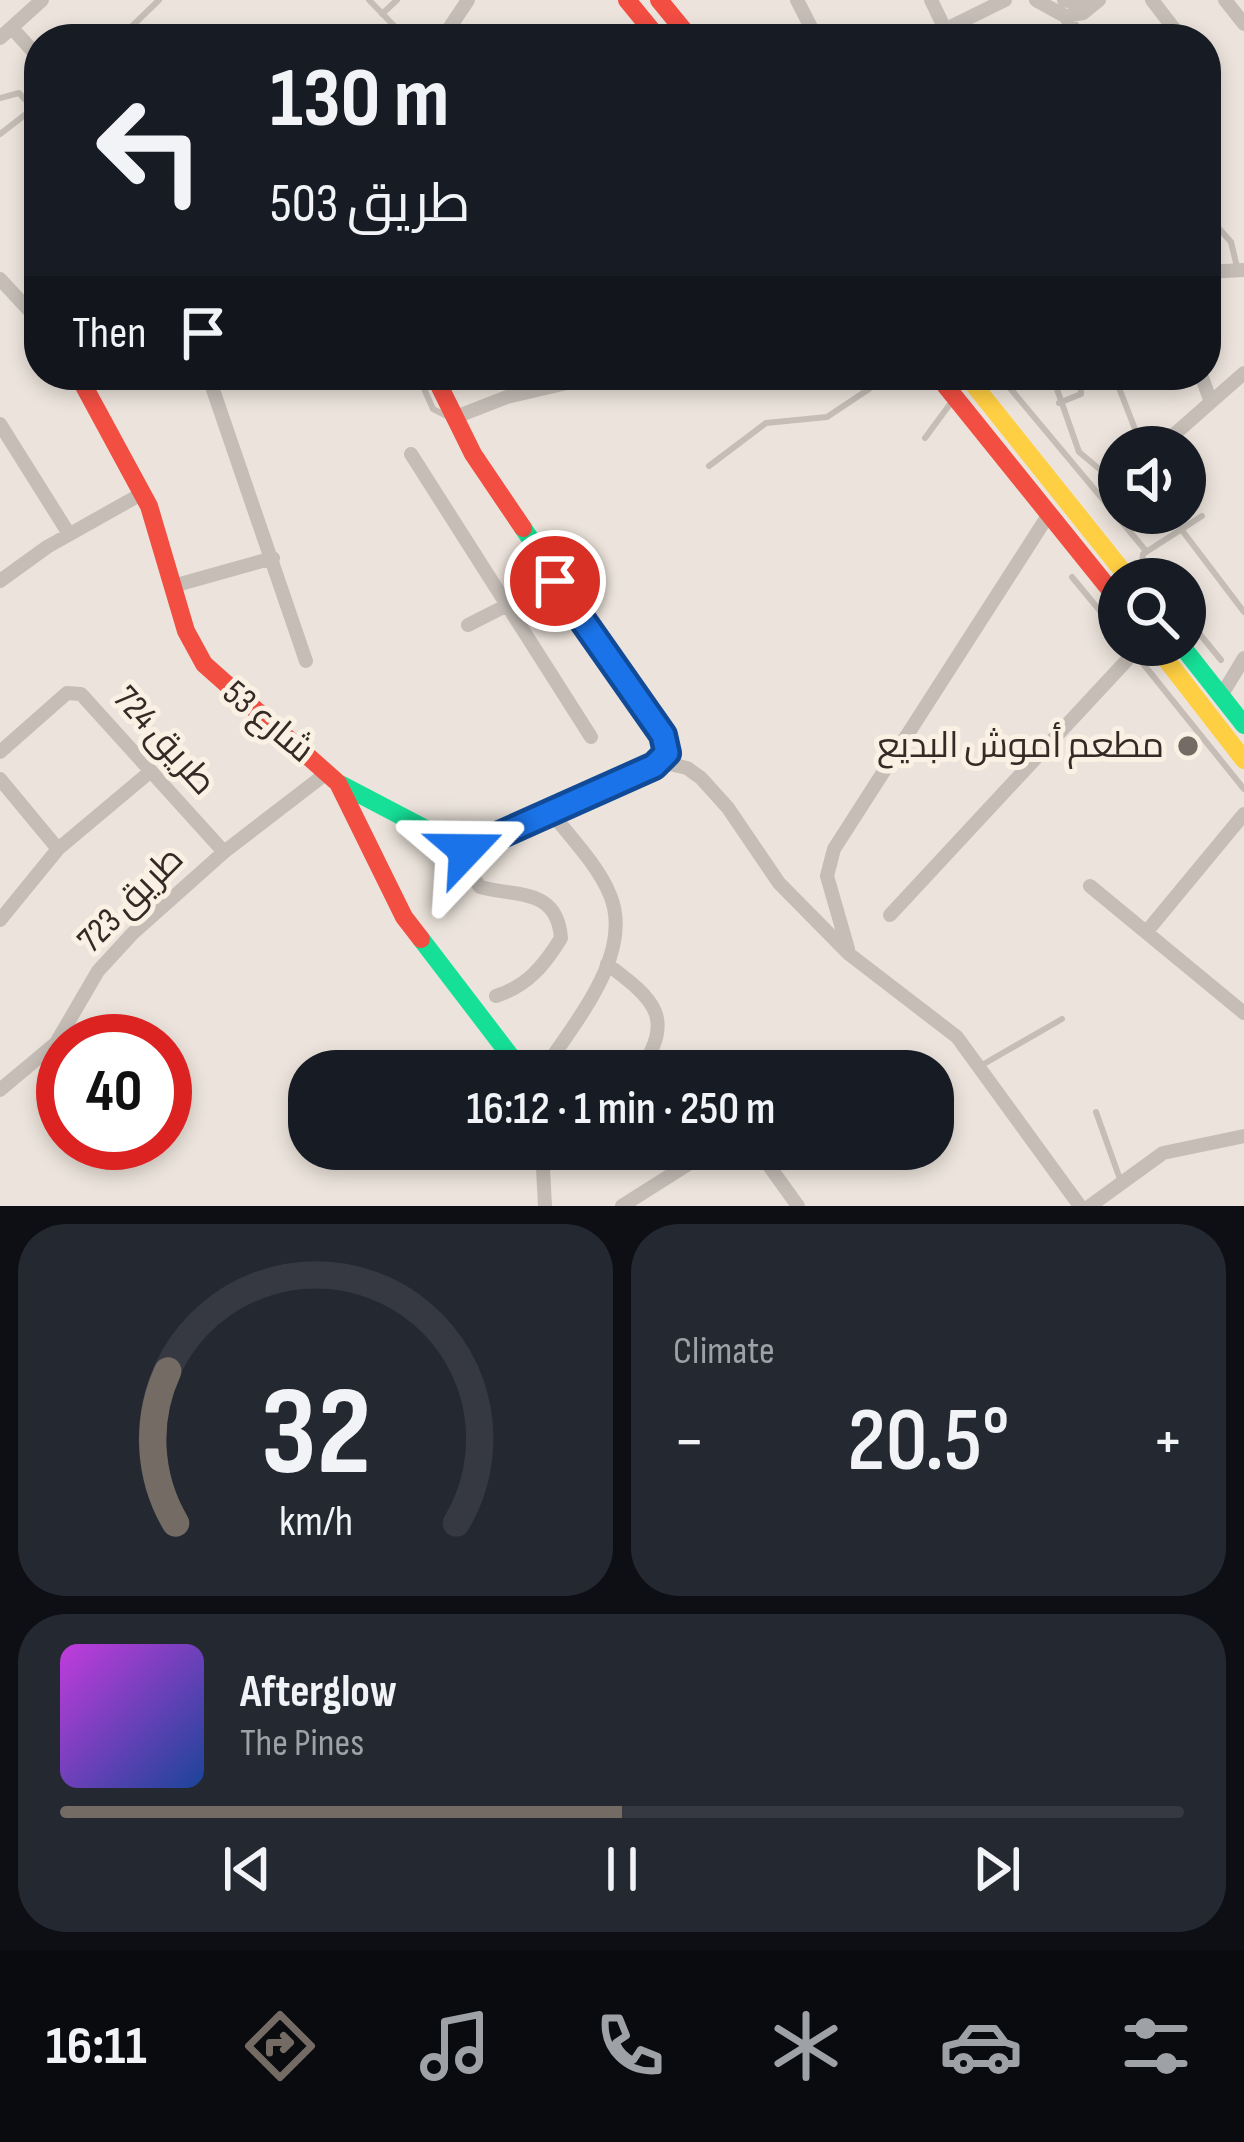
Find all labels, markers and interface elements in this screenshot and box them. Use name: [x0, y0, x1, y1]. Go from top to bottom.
text: 130 m: [270, 49, 449, 150]
icon: left: [72, 72, 228, 228]
text: طريق 503: [270, 172, 470, 237]
icon: arrive: [170, 300, 236, 366]
text: Then: [72, 306, 146, 361]
map controls: [1098, 426, 1206, 666]
button: sound: [1098, 426, 1206, 534]
pin: [504, 530, 606, 632]
icon: arrive: [522, 548, 588, 614]
button: search: [1098, 558, 1206, 666]
street label: شارع 53: [213, 672, 322, 773]
street label: طريق 724: [104, 678, 224, 804]
place label: مطعم أموش البديع: [877, 722, 1164, 769]
marker: مطعم أموش البديع: [1175, 733, 1201, 759]
position arrow: [403, 787, 529, 913]
street label: طريق 723: [69, 838, 193, 962]
speed limit sign: 40: [36, 1014, 192, 1170]
text: 16:12 · 1 min · 250 m: [466, 1082, 776, 1137]
text: Climate: [673, 1328, 775, 1375]
text: 32: [260, 1360, 371, 1509]
text: 20.5°: [847, 1388, 1010, 1496]
text: −: [673, 1403, 705, 1482]
text: +: [1152, 1403, 1184, 1482]
text: km/h: [278, 1496, 353, 1548]
text: Afterglow: [240, 1665, 397, 1720]
text: The Pines: [240, 1720, 364, 1767]
icon: previous: [214, 1836, 280, 1902]
icon: pause: [589, 1836, 655, 1902]
icon: next: [964, 1836, 1030, 1902]
icon: directions: [238, 2004, 322, 2088]
icon: music: [413, 2004, 497, 2088]
icon: phone: [588, 2004, 672, 2088]
icon: climate: [764, 2004, 848, 2088]
icon: car: [939, 2004, 1023, 2088]
icon: filters: [1114, 2004, 1198, 2088]
text: 16:11: [46, 2014, 147, 2079]

